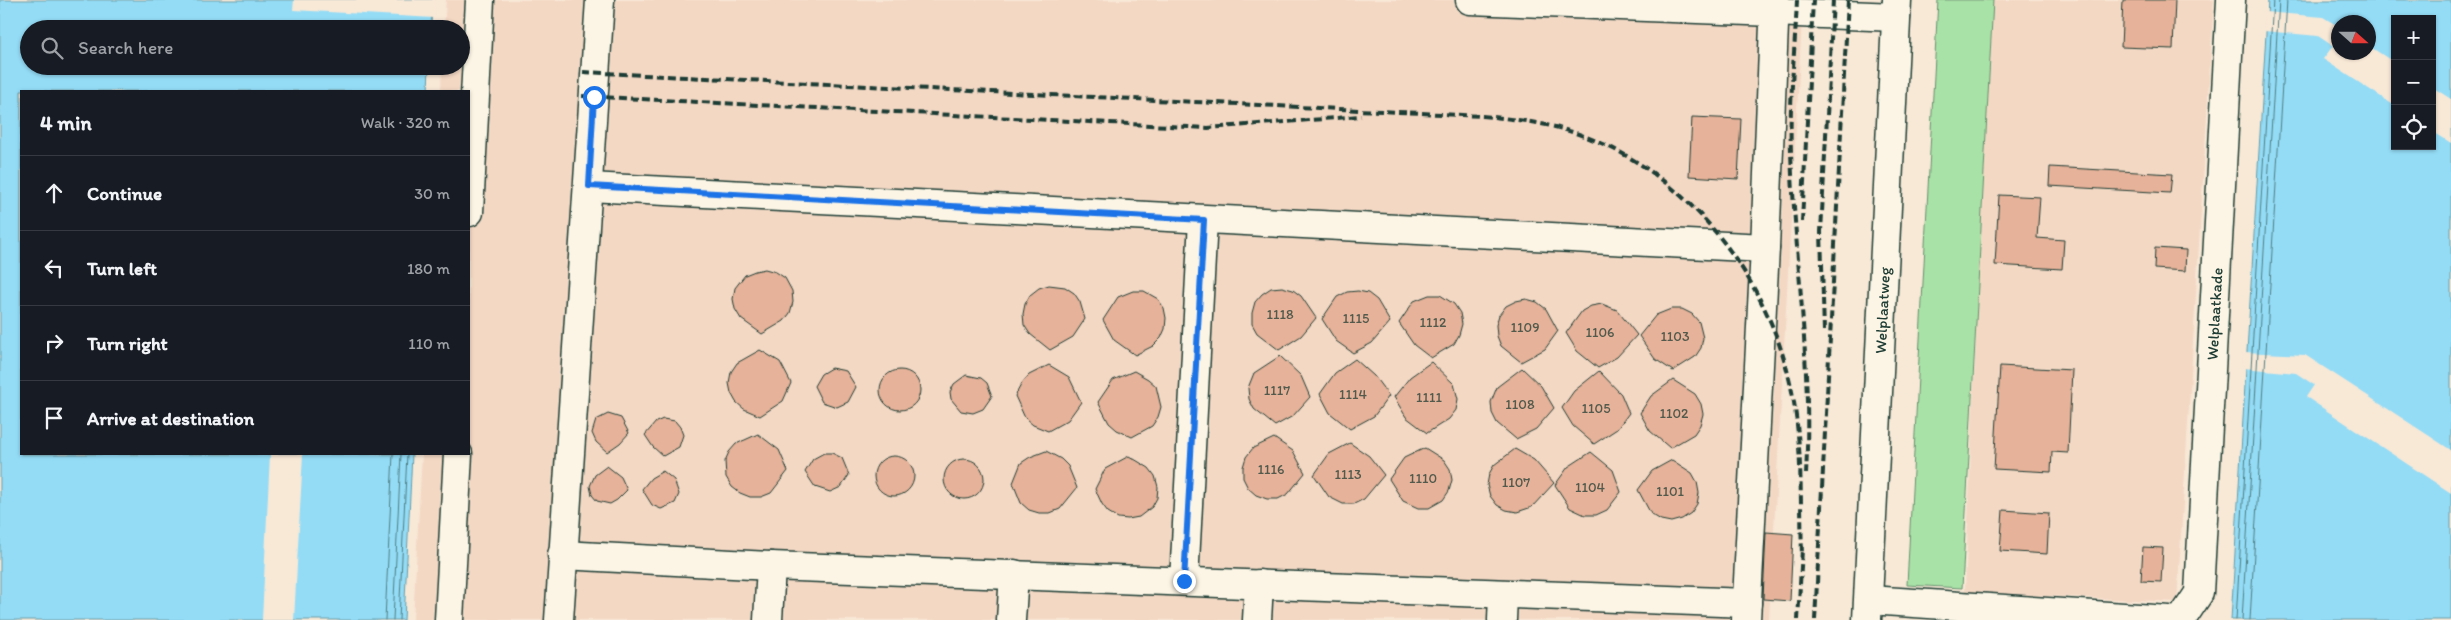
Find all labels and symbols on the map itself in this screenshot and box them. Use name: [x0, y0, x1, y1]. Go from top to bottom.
north arrow: [2331, 15, 2376, 60]
route start: [583, 86, 606, 109]
street label: Welplaatweg: [1871, 266, 1894, 354]
street label: Welplaatkade: [2203, 267, 2227, 361]
house number: 1118: [1266, 306, 1294, 323]
house number: 1115: [1343, 310, 1369, 327]
house number: 1112: [1420, 314, 1447, 331]
house number: 1109: [1511, 319, 1539, 336]
house number: 1106: [1585, 324, 1615, 341]
house number: 1103: [1660, 328, 1690, 345]
house number: 1117: [1264, 382, 1290, 399]
house number: 1114: [1339, 386, 1368, 403]
house number: 1111: [1416, 389, 1442, 406]
house number: 1108: [1505, 396, 1535, 413]
house number: 1105: [1582, 400, 1610, 417]
house number: 1102: [1660, 405, 1689, 422]
house number: 1116: [1258, 461, 1284, 478]
house number: 1113: [1334, 466, 1362, 483]
house number: 1110: [1409, 470, 1437, 487]
house number: 1107: [1502, 474, 1530, 491]
house number: 1104: [1575, 479, 1606, 496]
house number: 1101: [1656, 483, 1685, 500]
route end: [1173, 570, 1196, 593]

